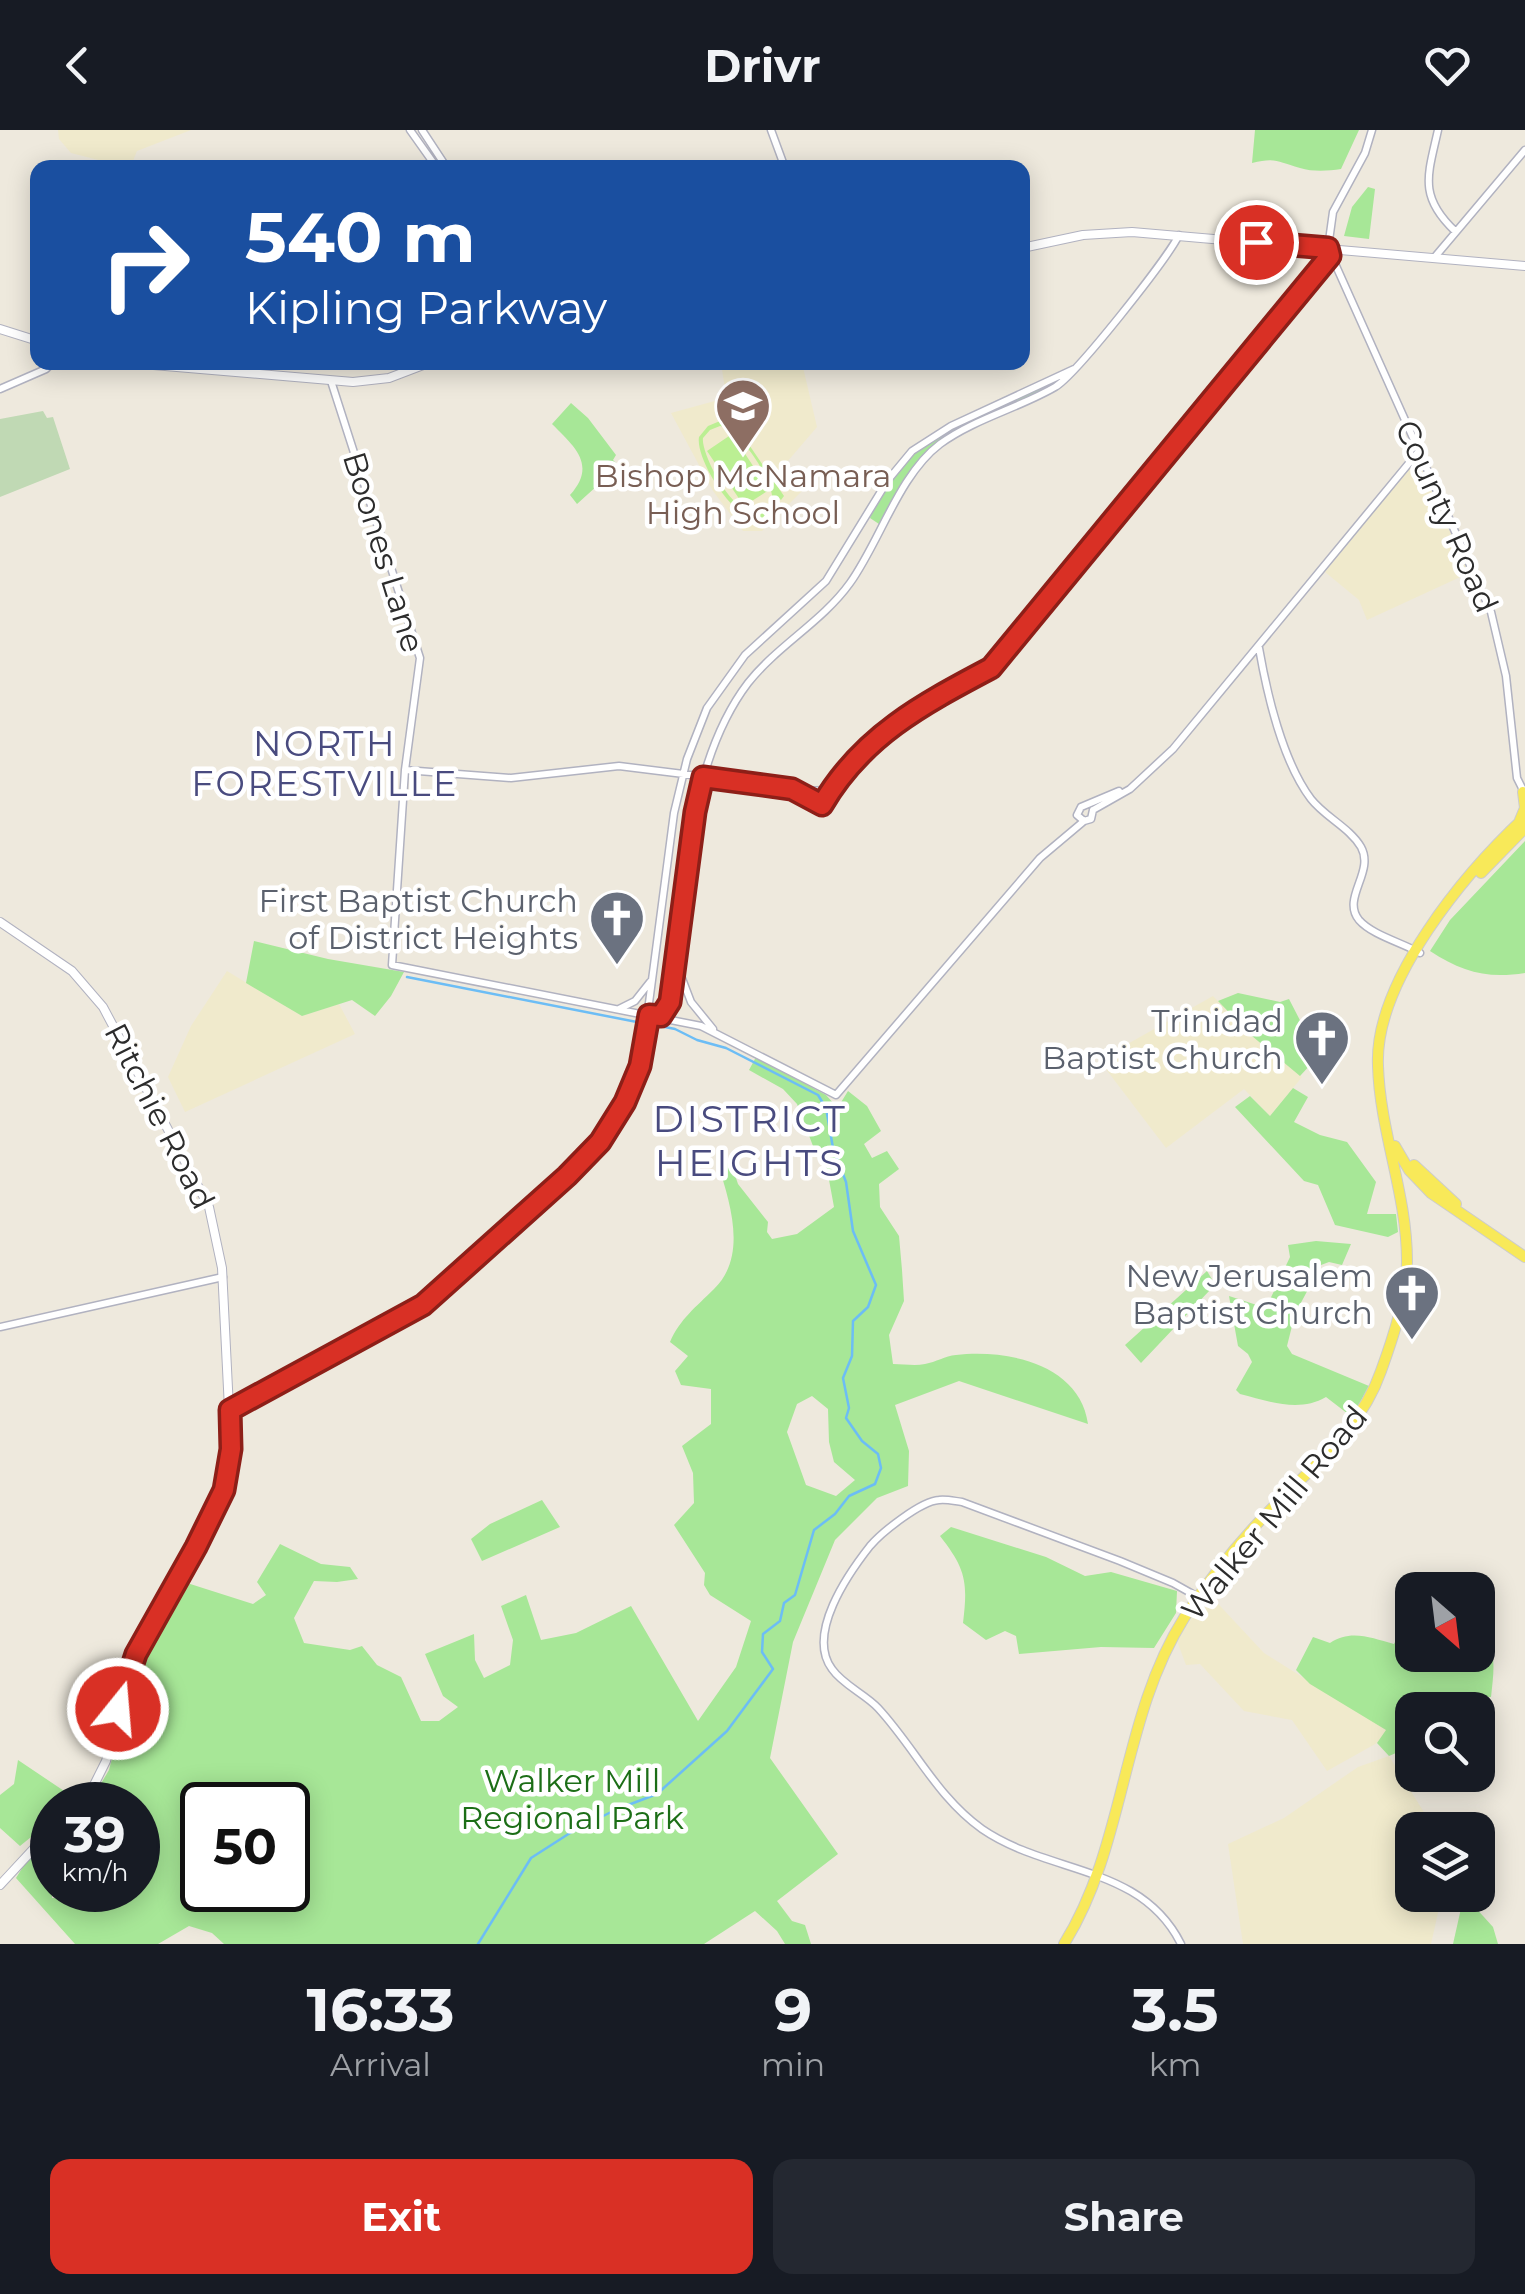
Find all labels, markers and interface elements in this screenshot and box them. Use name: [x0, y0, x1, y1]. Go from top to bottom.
icon: back: [50, 38, 105, 93]
text: Drivr: [704, 38, 821, 93]
icon: heart: [1420, 38, 1475, 93]
text: 540 m: [245, 194, 476, 280]
icon: right: [80, 200, 210, 330]
pin: [1214, 200, 1299, 285]
icon: arrive: [1229, 215, 1284, 270]
text: Kipling Parkway: [245, 280, 607, 335]
school or university icon: Bishop McNamara High School: [713, 376, 773, 455]
street label: County Road: [1387, 414, 1507, 618]
street label: Boones Lane: [335, 447, 433, 657]
place label: Bishop McNamara High School: [595, 456, 891, 532]
district label: NORTH FORESTVILLE: [191, 722, 459, 805]
place label: First Baptist Church of District Heights: [258, 881, 578, 957]
church icon: First Baptist Church of District Heights: [587, 888, 647, 967]
place label: Trinidad Baptist Church: [1042, 1001, 1283, 1077]
church icon: Trinidad Baptist Church: [1292, 1008, 1352, 1087]
street label: Ritchie Road: [96, 1017, 224, 1215]
district label: DISTRICT HEIGHTS: [653, 1095, 847, 1186]
place label: New Jerusalem Baptist Church: [1125, 1256, 1373, 1332]
church icon: New Jerusalem Baptist Church: [1382, 1263, 1442, 1342]
street label: Walker Mill Road: [1173, 1398, 1375, 1628]
north arrow: [1395, 1572, 1495, 1672]
map controls: [1395, 1572, 1495, 1912]
position arrow: [66, 1657, 170, 1761]
button: search: [1395, 1692, 1495, 1792]
park label: Walker Mill Regional Park: [460, 1761, 684, 1837]
speed limit sign: 50: [180, 1782, 310, 1912]
text: 39: [64, 1804, 126, 1865]
button: layers: [1395, 1812, 1495, 1912]
text: km/h: [62, 1857, 128, 1887]
text: 16:33: [306, 1973, 455, 2046]
text: 9: [774, 1973, 812, 2046]
text: 3.5: [1132, 1973, 1219, 2046]
text: Arrival: [330, 2045, 431, 2084]
text: min: [761, 2045, 825, 2084]
text: km: [1149, 2045, 1202, 2084]
button: Exit: [50, 2159, 753, 2274]
button: Share: [773, 2159, 1475, 2274]

